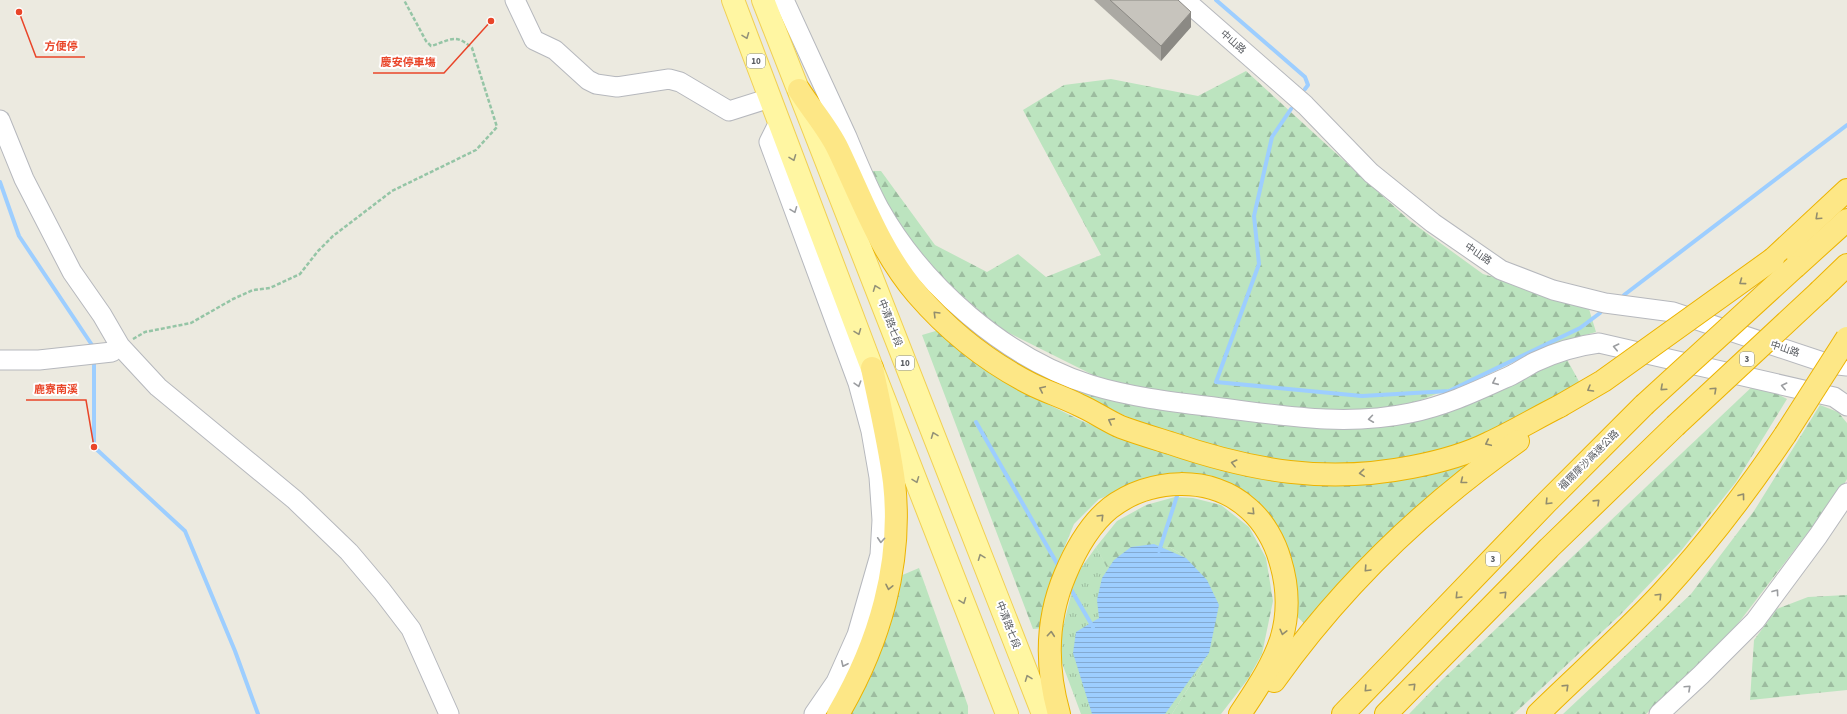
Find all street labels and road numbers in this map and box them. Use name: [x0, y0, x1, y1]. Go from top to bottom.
street label: 中山路: [1217, 27, 1249, 57]
road number: 10: [747, 54, 765, 68]
street label: 中山路: [1462, 240, 1494, 268]
street label: 中清路七段: [875, 297, 905, 349]
street label: 中山路: [1769, 338, 1801, 360]
road number: 3: [1740, 352, 1754, 366]
road number: 10: [896, 356, 914, 370]
street label: 福爾摩沙高速公路: [1556, 427, 1622, 493]
road number: 3: [1486, 552, 1500, 566]
street label: 中清路七段: [993, 599, 1023, 651]

